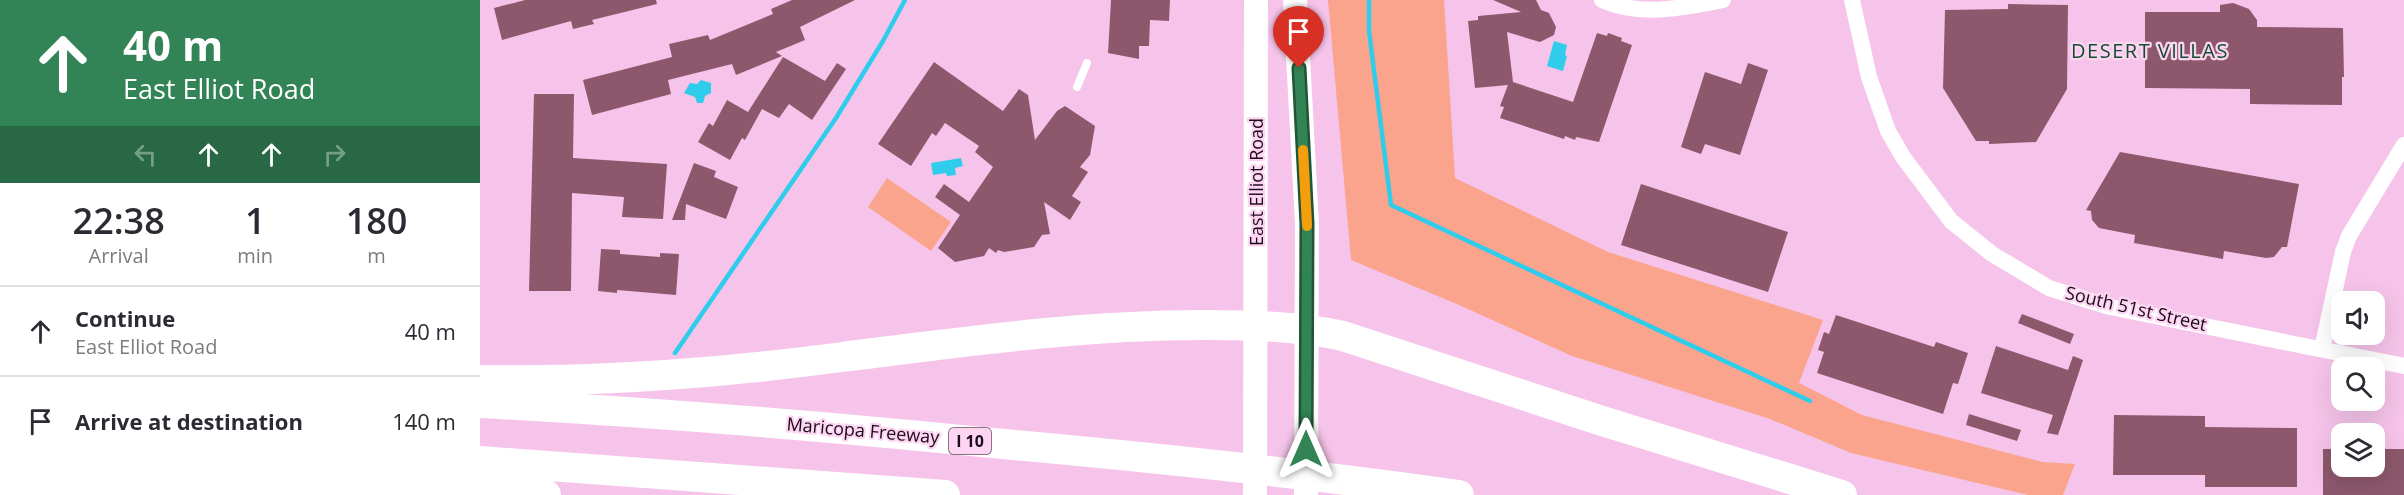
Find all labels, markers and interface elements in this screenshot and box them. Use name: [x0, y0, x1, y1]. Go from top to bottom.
pin: [1273, 6, 1324, 68]
icon: arrive: [1282, 15, 1315, 48]
text: 40 m: [123, 16, 223, 73]
icon: ahead: [24, 24, 102, 102]
district label: DESERT VILLAS: [2071, 37, 2229, 64]
text: East Elliot Road: [123, 70, 315, 107]
street label: East Elliot Road: [1244, 118, 1268, 246]
icon: left: [129, 138, 162, 171]
icon: ahead: [192, 138, 225, 171]
icon: ahead: [255, 138, 288, 171]
icon: right: [318, 138, 351, 171]
text: 22:38: [73, 196, 165, 245]
text: 1: [245, 196, 266, 245]
text: 180: [346, 196, 407, 245]
text: Arrival: [89, 242, 149, 269]
text: min: [237, 242, 273, 269]
text: m: [367, 242, 386, 269]
street label: South 51st Street: [2063, 280, 2209, 336]
map controls: [2331, 291, 2385, 477]
button: sound: [2331, 291, 2385, 345]
text: Continue: [75, 303, 175, 333]
icon: ahead: [24, 315, 57, 348]
text: 40 m: [405, 316, 456, 346]
text: East Elliot Road: [75, 333, 217, 360]
button: search: [2331, 357, 2385, 411]
icon: arrive: [24, 405, 57, 438]
text: Arrive at destination: [75, 406, 303, 436]
text: 140 m: [392, 406, 456, 436]
street label: Maricopa Freeway: [786, 411, 941, 449]
position arrow: [1274, 417, 1338, 481]
button: layers: [2331, 423, 2385, 477]
road number: I 10: [949, 428, 991, 454]

